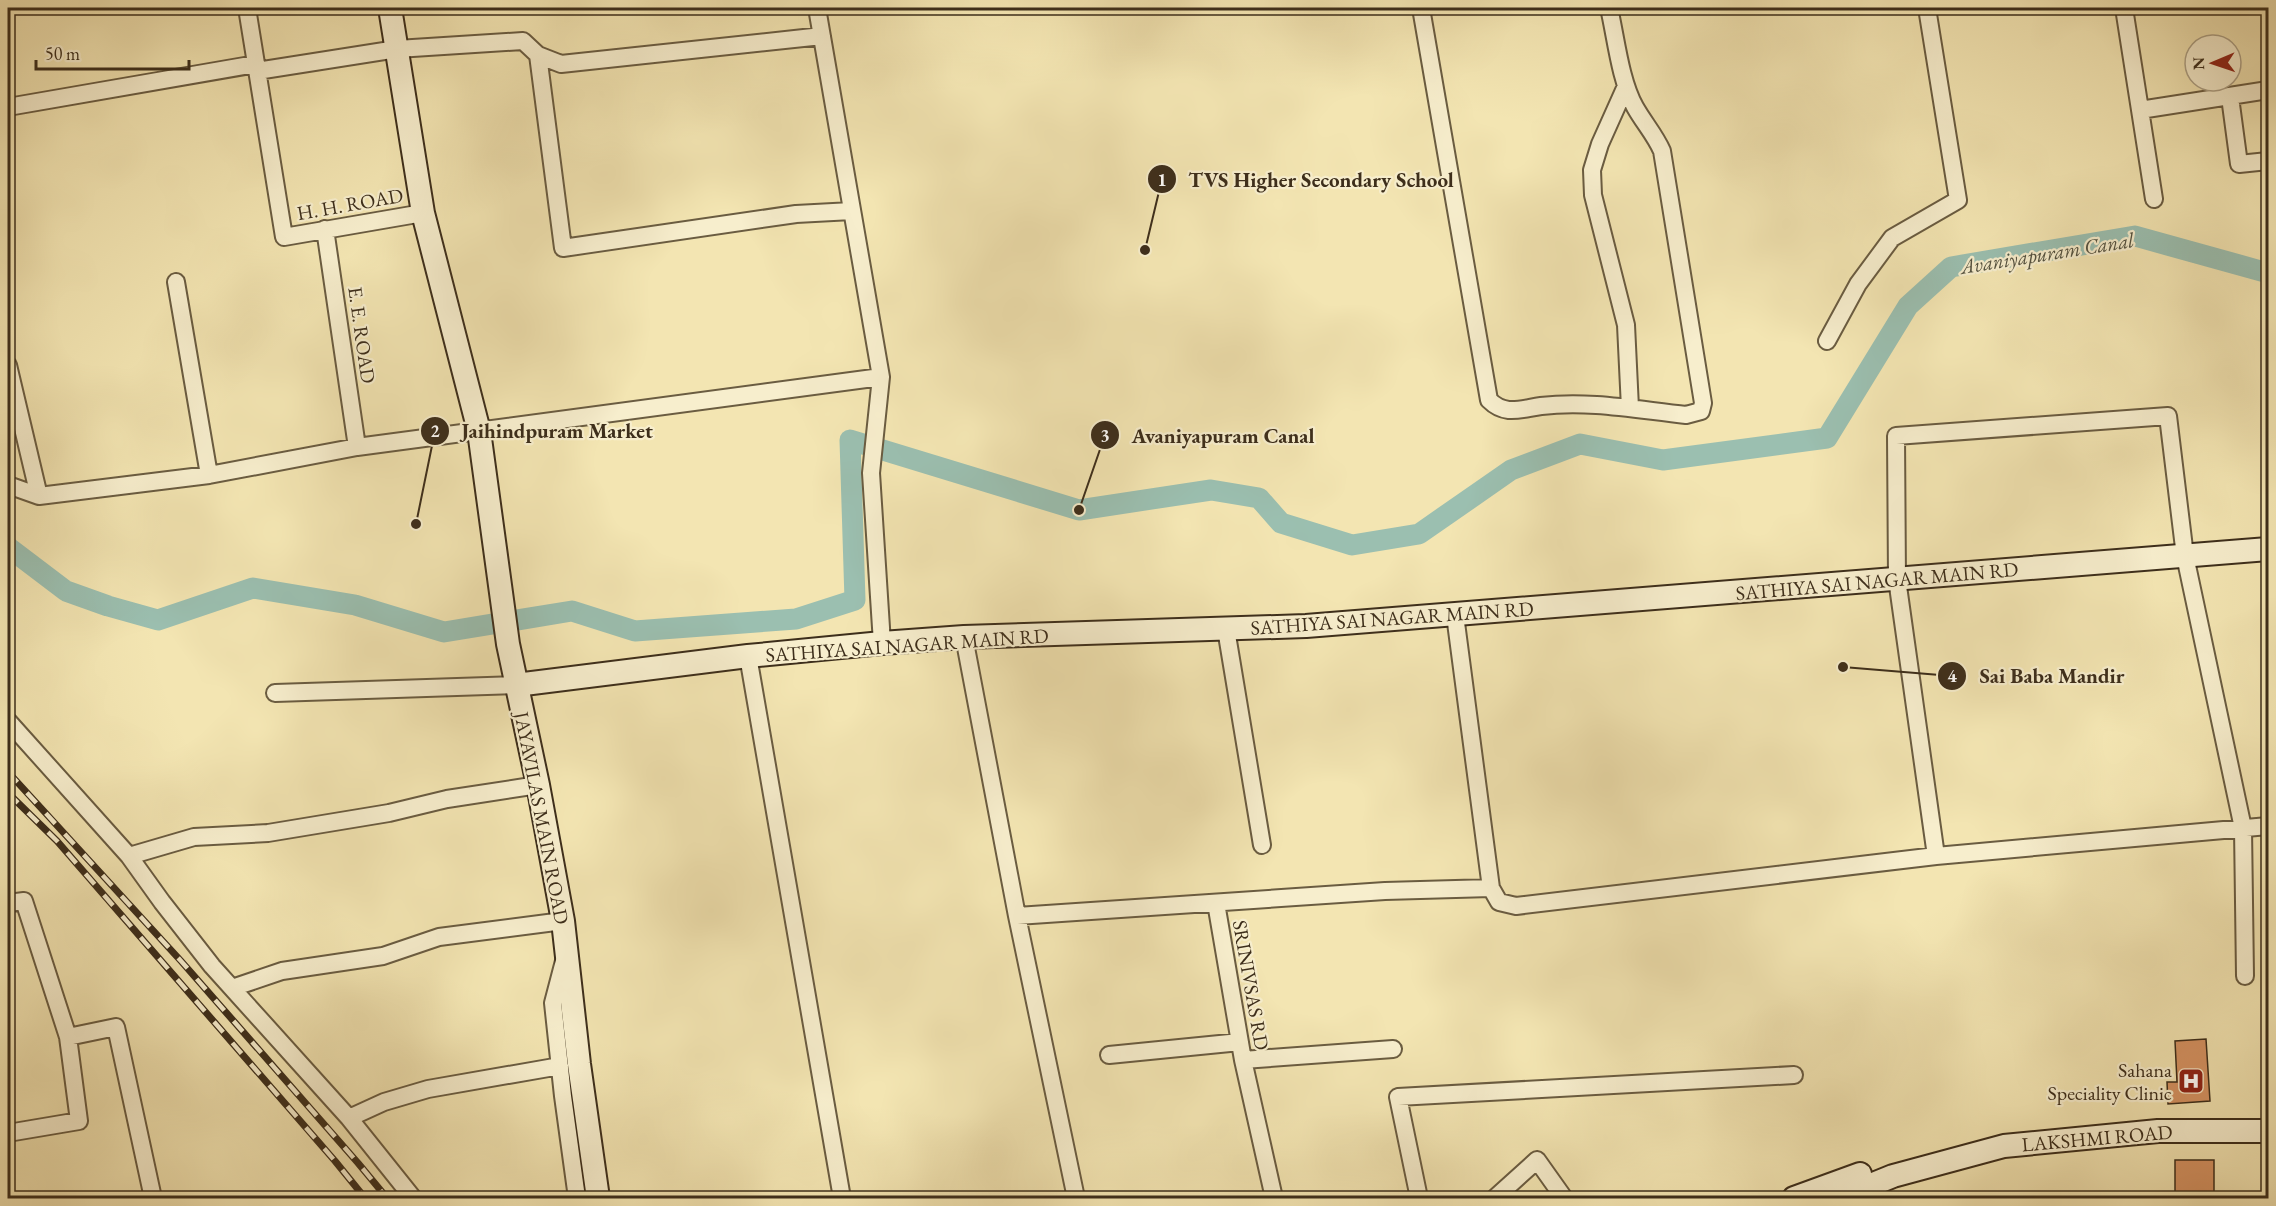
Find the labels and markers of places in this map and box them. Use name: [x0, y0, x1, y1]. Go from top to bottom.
callout: TVS Higher Secondary School: [1147, 160, 1466, 199]
callout: Jaihindpuram Market: [420, 411, 665, 450]
callout: Avaniyapuram Canal: [1090, 416, 1327, 455]
callout: Sai Baba Mandir: [1937, 656, 2136, 695]
place label: Sahana Speciality Clinic: [2047, 1057, 2172, 1106]
hospital icon: Sahana Speciality Clinic: [2176, 1066, 2206, 1096]

